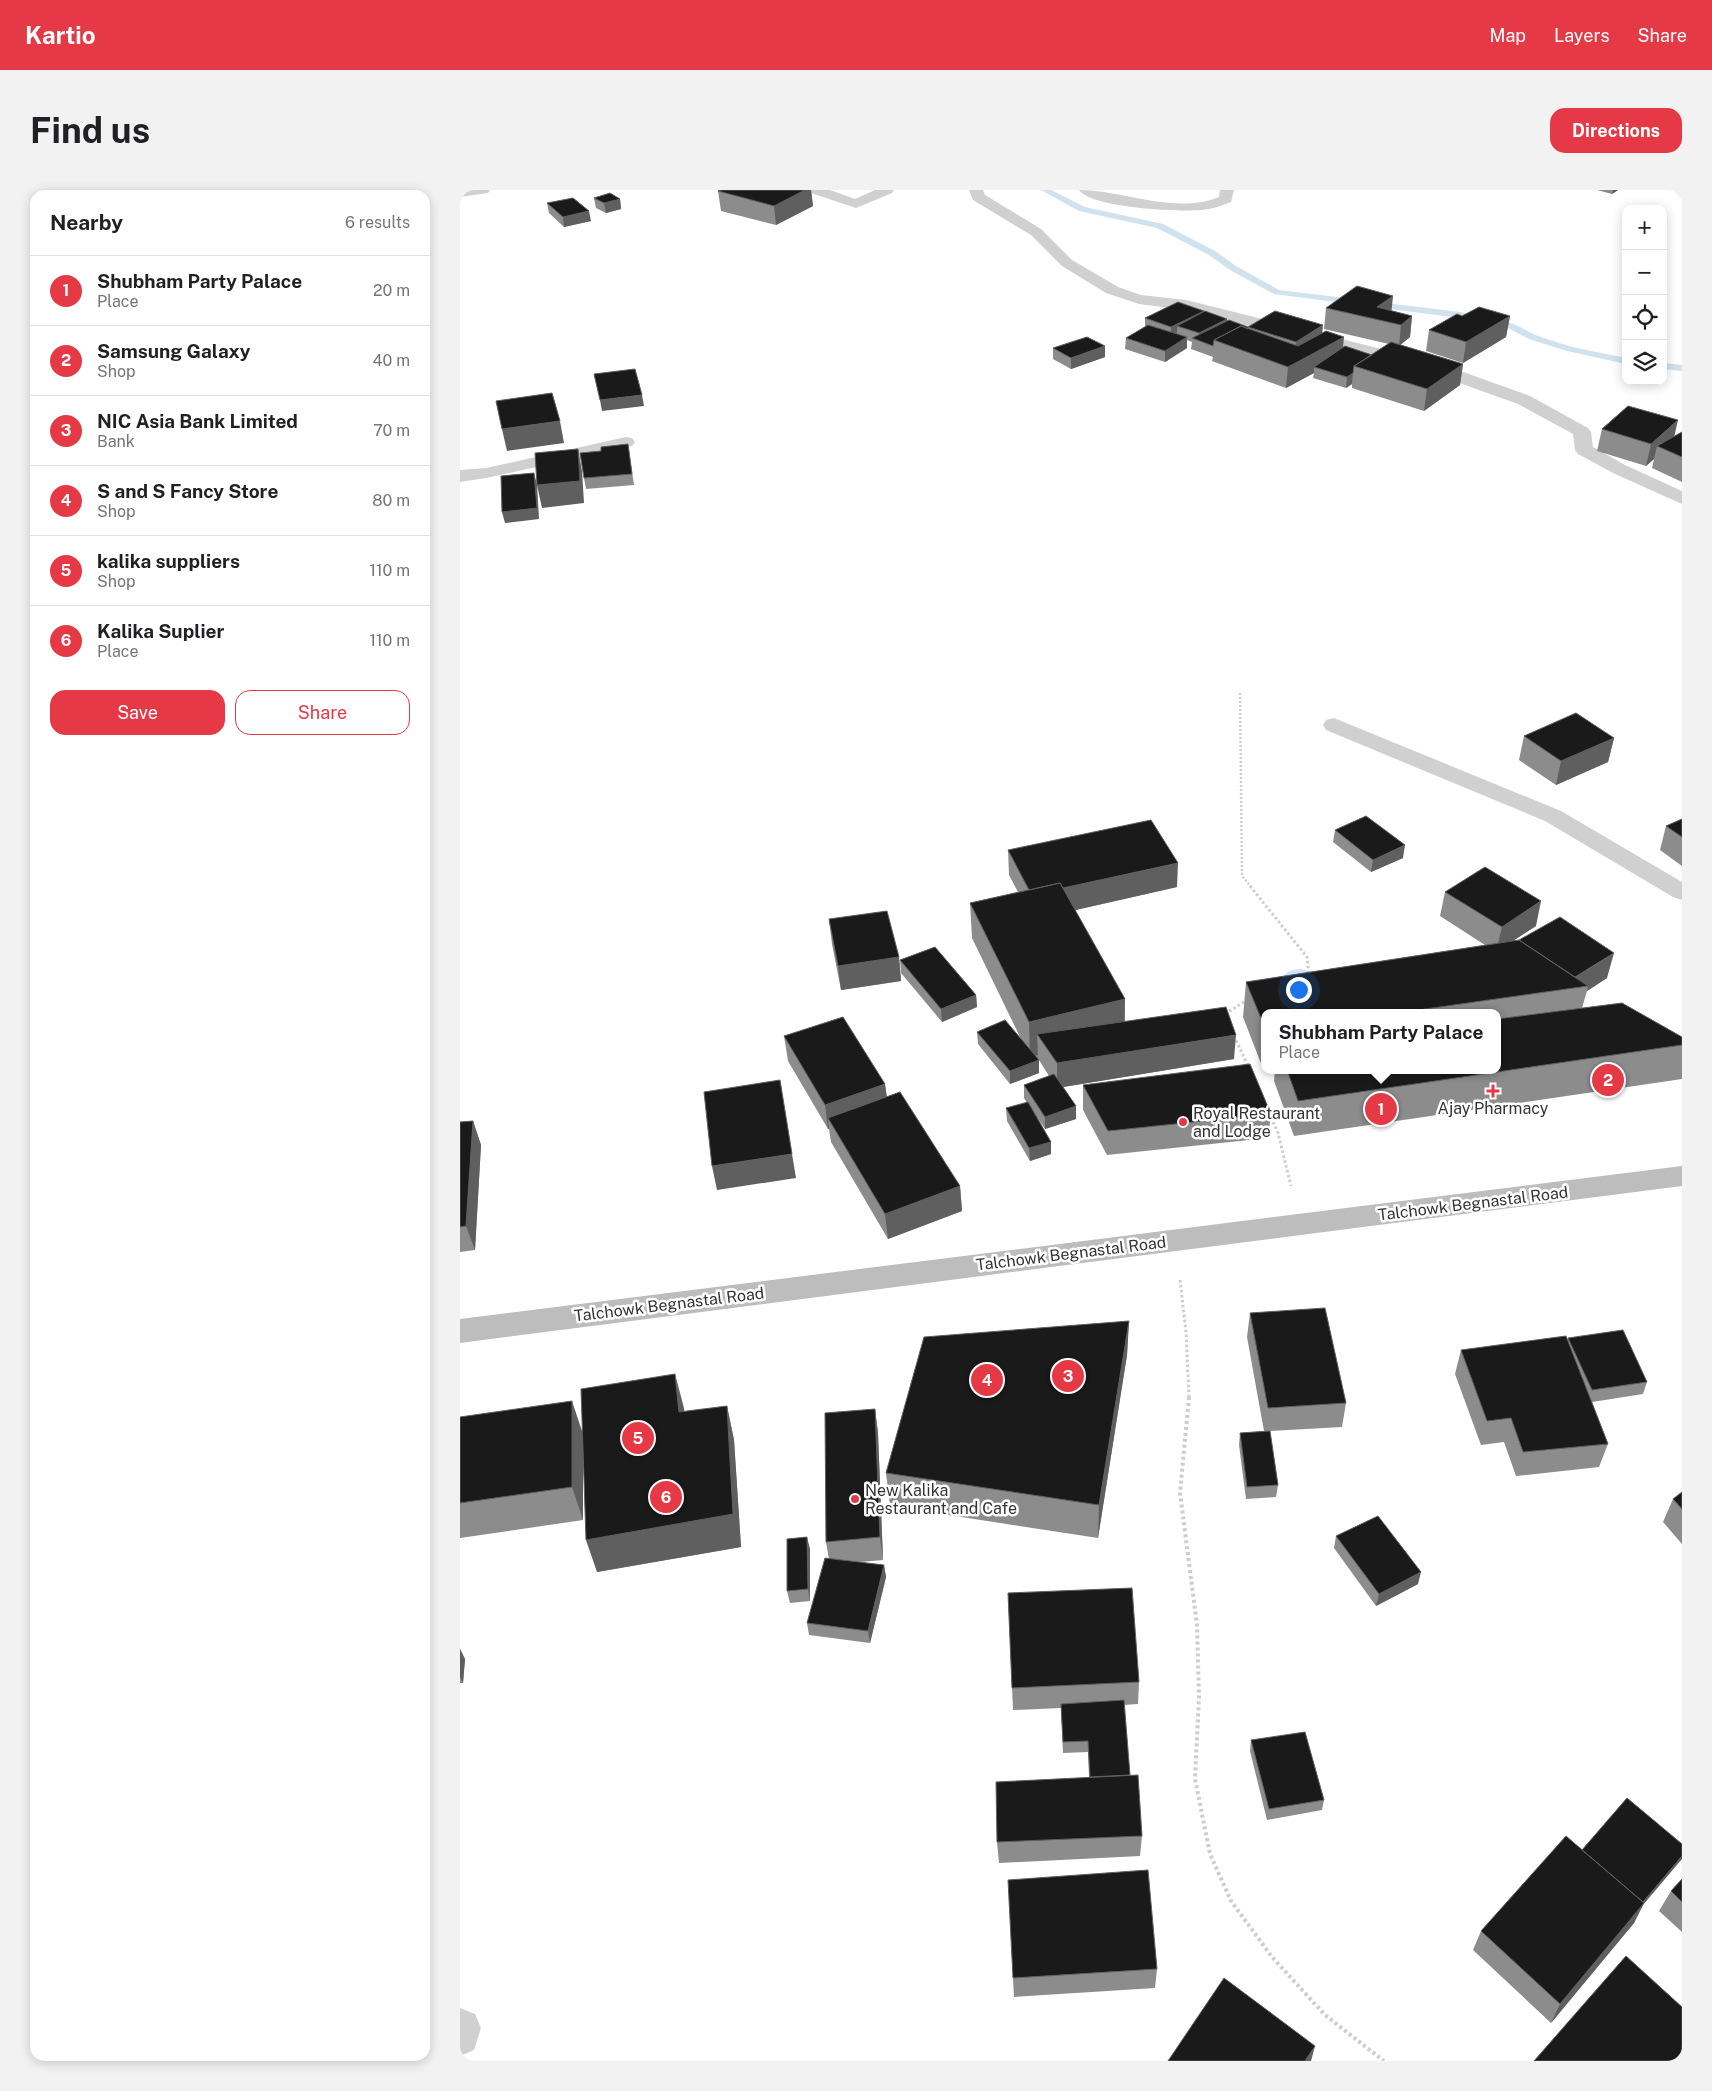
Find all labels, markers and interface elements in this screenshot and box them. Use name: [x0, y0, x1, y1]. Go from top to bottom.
text: Kartio: [25, 21, 96, 49]
text: Map: [1490, 25, 1526, 46]
text: Layers: [1554, 25, 1610, 46]
text: Share: [1638, 25, 1687, 46]
button: Directions: [1550, 108, 1682, 153]
text: Find us: [30, 110, 150, 151]
map controls: [1622, 205, 1667, 385]
button: +: [1622, 205, 1667, 250]
text: Nearby: [50, 210, 123, 235]
text: 6 results: [345, 213, 410, 232]
button: −: [1622, 250, 1667, 295]
text: Shubham Party Palace: [97, 270, 302, 292]
text: 1: [63, 281, 69, 300]
text: 20 m: [373, 281, 410, 300]
text: Place: [97, 292, 139, 311]
button: locate: [1622, 295, 1667, 340]
text: Samsung Galaxy: [97, 340, 250, 362]
button: layers: [1622, 340, 1667, 385]
text: 2: [61, 351, 71, 370]
text: 40 m: [372, 351, 410, 370]
text: Shop: [97, 362, 136, 381]
text: NIC Asia Bank Limited: [97, 410, 298, 432]
text: 3: [61, 421, 71, 440]
text: 70 m: [373, 421, 410, 440]
text: Bank: [97, 432, 135, 451]
text: S and S Fancy Store: [97, 480, 278, 502]
text: 4: [61, 491, 71, 510]
text: 80 m: [372, 491, 410, 510]
text: Shop: [97, 502, 136, 521]
text: kalika suppliers: [97, 550, 240, 572]
text: 5: [61, 561, 71, 580]
text: 110 m: [369, 561, 410, 580]
text: Shop: [97, 572, 136, 591]
text: Kalika Suplier: [97, 620, 224, 642]
text: 6: [61, 631, 71, 650]
text: 110 m: [369, 631, 410, 650]
text: Place: [97, 642, 139, 661]
button: Save: [50, 690, 225, 735]
button: Share: [235, 690, 410, 735]
your location: [1286, 977, 1312, 1003]
popup: [1261, 1009, 1501, 1074]
text: Shubham Party Palace: [1278, 1021, 1484, 1043]
text: Place: [1278, 1043, 1320, 1062]
pin: 2: [1592, 1061, 1624, 1099]
marker: Ajay Pharmacy: [1487, 1085, 1499, 1097]
pin: 1: [1365, 1090, 1397, 1128]
place label: Ajay Pharmacy: [1438, 1099, 1549, 1118]
place label: Royal Restaurant and Lodge: [1193, 1104, 1320, 1141]
marker: Royal Restaurant and Lodge: [1177, 1116, 1189, 1128]
street label: Talchowk Begnastal Road: [1377, 1182, 1569, 1225]
street label: Talchowk Begnastal Road: [975, 1232, 1167, 1275]
street label: Talchowk Begnastal Road: [573, 1283, 765, 1326]
pin: 3: [1052, 1357, 1084, 1395]
pin: 4: [971, 1361, 1003, 1399]
pin: 5: [622, 1419, 654, 1457]
pin: 6: [650, 1478, 682, 1516]
place label: New Kalika Restaurant and Cafe: [865, 1481, 1017, 1518]
marker: New Kalika Restaurant and Cafe: [849, 1493, 861, 1505]

